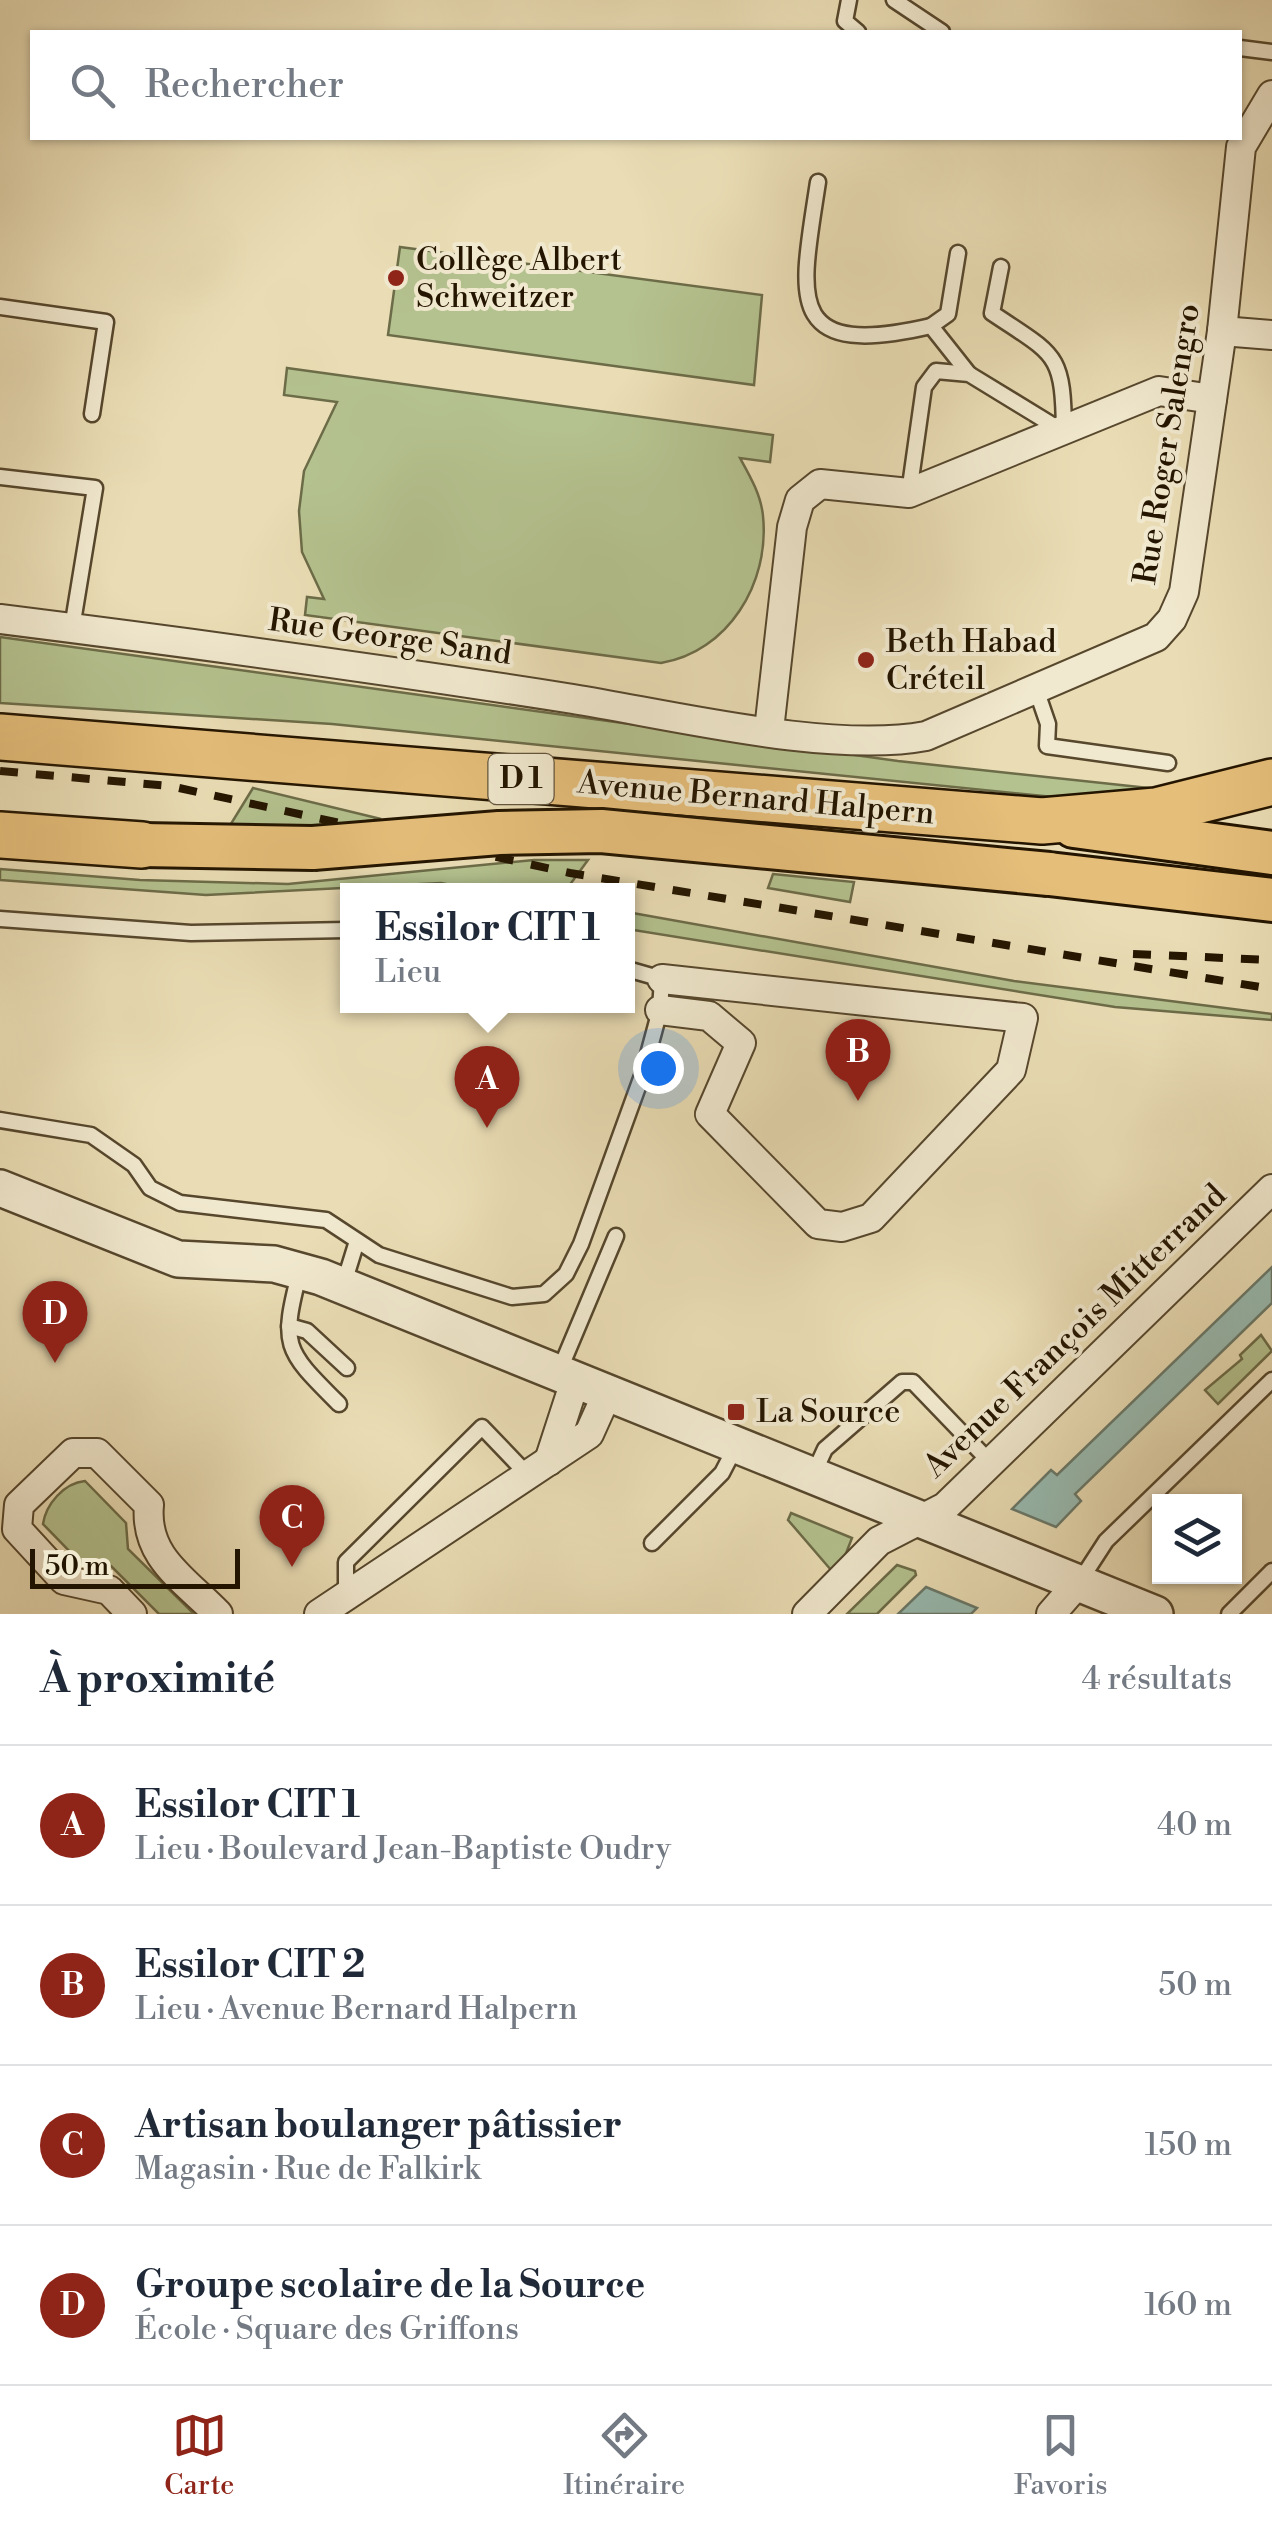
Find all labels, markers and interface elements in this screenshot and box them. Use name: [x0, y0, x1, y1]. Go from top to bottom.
search box: [30, 30, 1242, 140]
icon: search: [65, 58, 120, 113]
text: Rechercher: [145, 62, 344, 109]
place label: Collège Albert Schweitzer: [416, 240, 622, 317]
marker: Collège Albert Schweitzer: [385, 267, 407, 289]
street label: Rue Roger Salengro: [1125, 301, 1209, 587]
street label: Rue George Sand: [266, 600, 514, 674]
place label: Beth Habad Créteil: [885, 622, 1056, 699]
marker: Beth Habad Créteil: [855, 649, 877, 671]
road number: D 1: [488, 754, 554, 804]
street label: Avenue Bernard Halpern: [575, 762, 936, 834]
popup: [340, 883, 635, 1013]
text: Essilor CIT 1: [375, 905, 600, 952]
text: Lieu: [375, 952, 441, 992]
pin: B: [826, 1018, 890, 1101]
your location: [633, 1043, 684, 1094]
pin: A: [454, 1046, 520, 1128]
street label: Avenue François Mitterrand: [914, 1176, 1235, 1487]
pin: D: [22, 1280, 88, 1363]
place label: La Source: [756, 1392, 900, 1432]
marker: La Source: [725, 1401, 747, 1423]
pin: C: [260, 1484, 324, 1567]
map controls: [1152, 1494, 1242, 1584]
button: layers: [1152, 1494, 1242, 1584]
scale bar: [30, 1544, 240, 1588]
text: 50 m: [45, 1549, 109, 1584]
text: À proximité: [40, 1653, 275, 1706]
text: 4 résultats: [1082, 1659, 1232, 1699]
text: Essilor CIT 1: [135, 1782, 360, 1829]
text: A: [61, 1805, 84, 1845]
text: 40 m: [1157, 1805, 1232, 1845]
text: Lieu · Boulevard Jean-Baptiste Oudry: [135, 1829, 671, 1869]
text: Essilor CIT 2: [135, 1942, 365, 1989]
text: B: [60, 1965, 85, 2005]
text: 50 m: [1159, 1965, 1232, 2005]
text: Lieu · Avenue Bernard Halpern: [135, 1989, 578, 2029]
text: Artisan boulanger pâtissier: [135, 2102, 622, 2149]
text: C: [61, 2125, 84, 2165]
text: 150 m: [1145, 2125, 1232, 2165]
text: Magasin · Rue de Falkirk: [135, 2149, 481, 2189]
text: Groupe scolaire de la Source: [135, 2262, 645, 2309]
text: D: [60, 2285, 85, 2325]
text: 160 m: [1144, 2285, 1232, 2325]
text: École · Square des Griffons: [135, 2309, 519, 2349]
tab: Carte: [164, 2408, 234, 2503]
tab: Itinéraire: [563, 2408, 685, 2503]
tab: Favoris: [1014, 2408, 1108, 2503]

